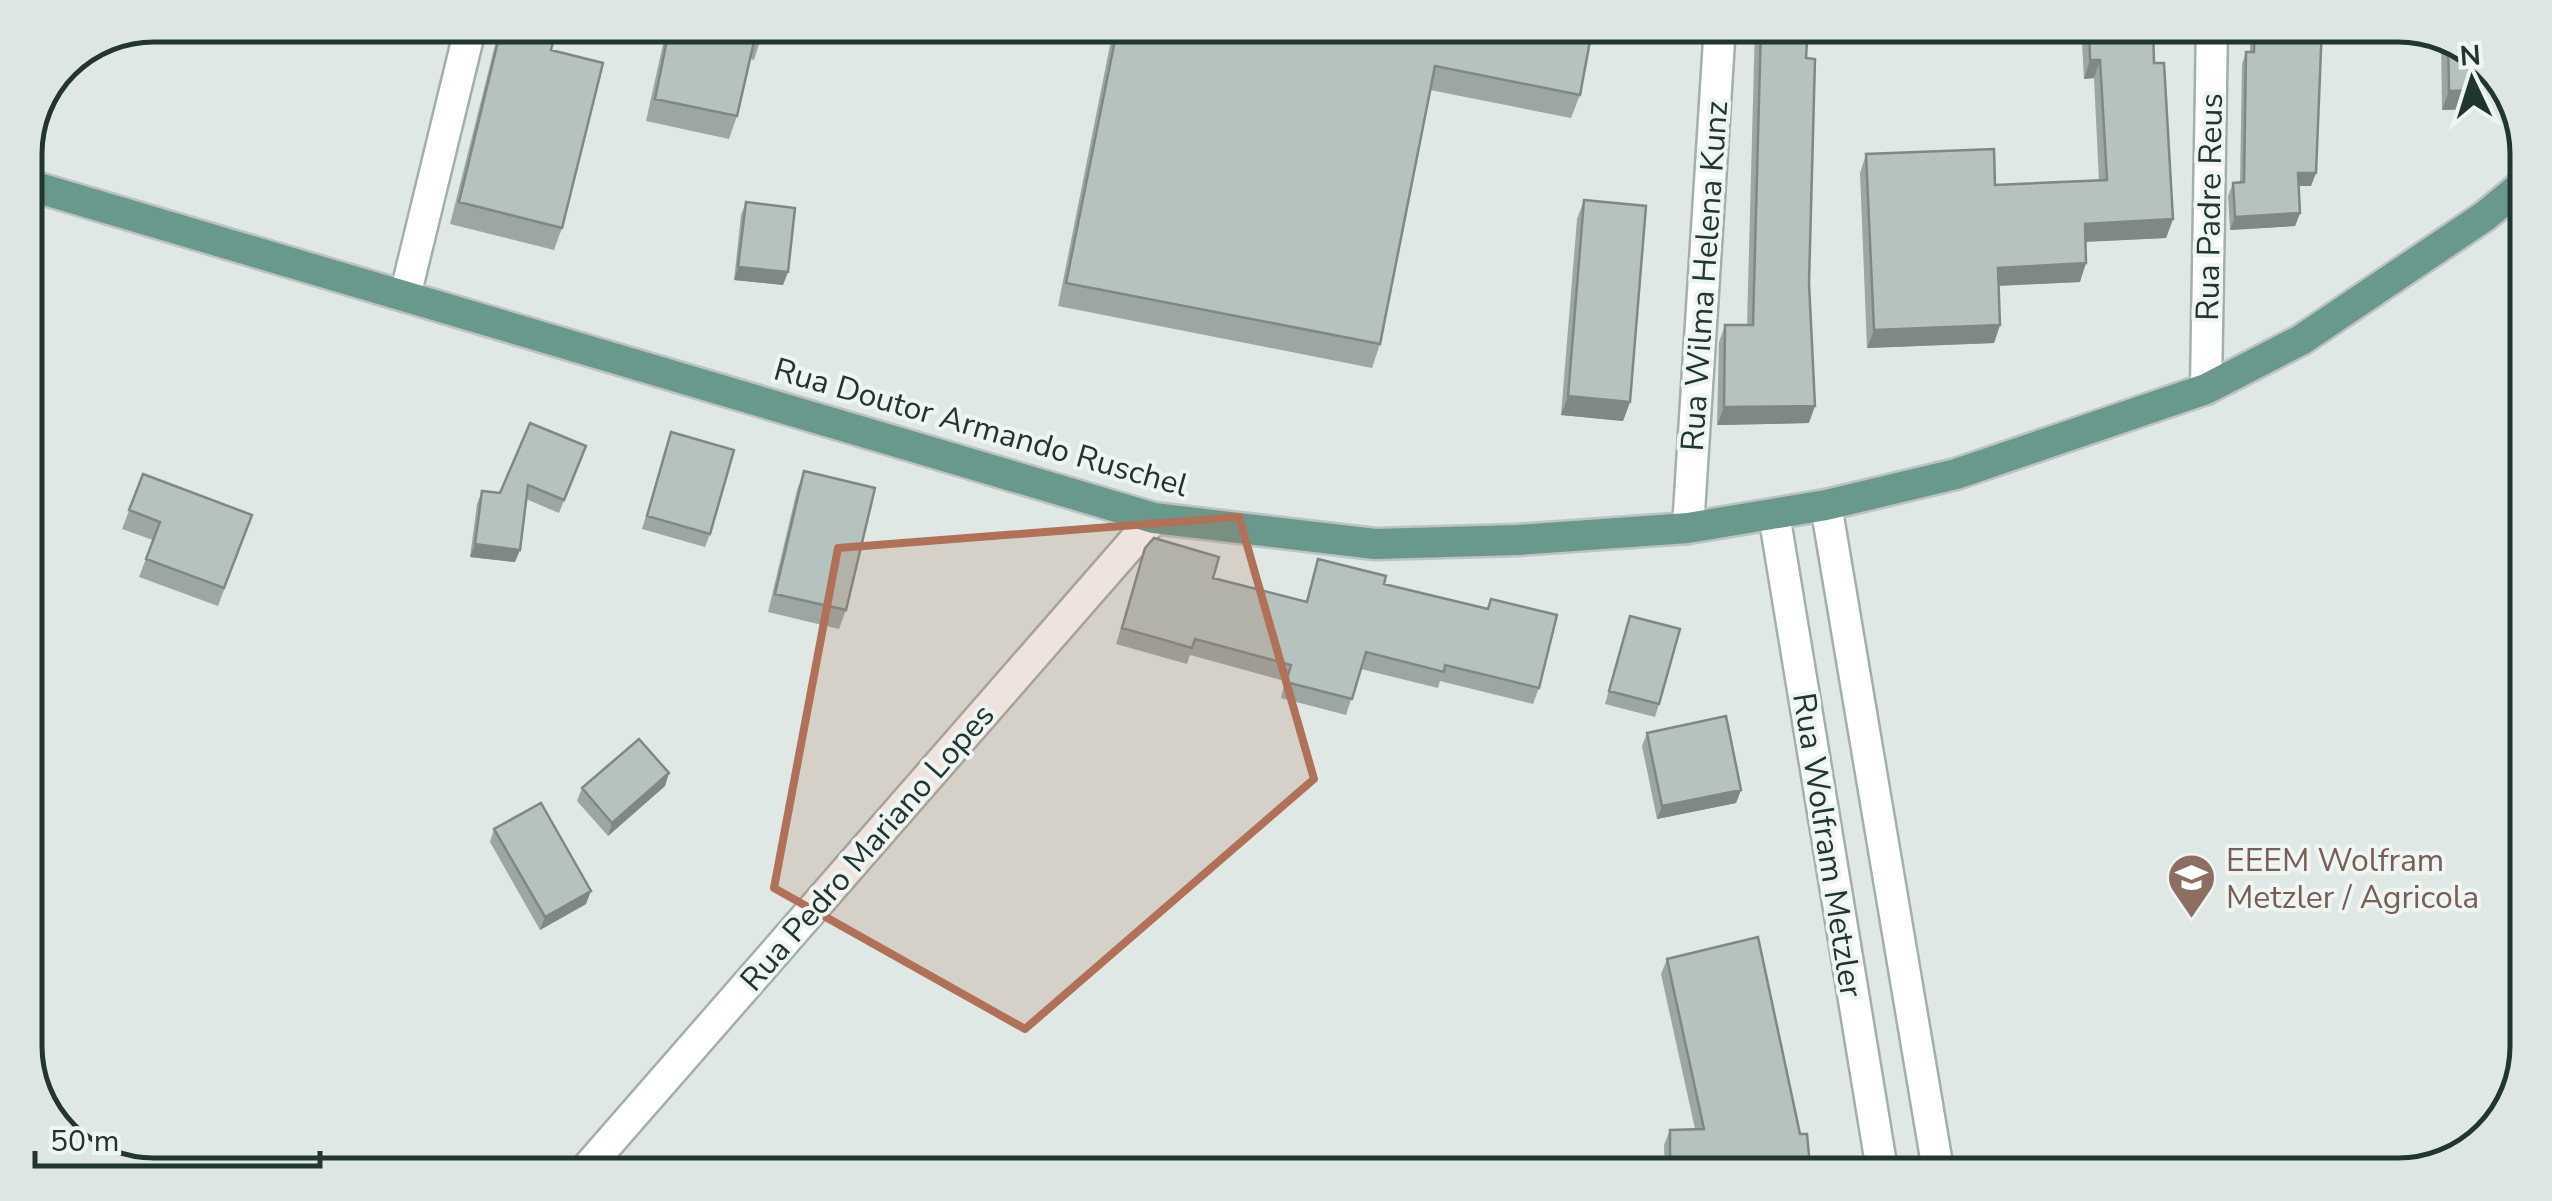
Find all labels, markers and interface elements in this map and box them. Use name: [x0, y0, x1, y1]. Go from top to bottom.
north arrow: [2422, 30, 2522, 130]
text: N: [2459, 36, 2482, 76]
street label: Rua Padre Reus: [2186, 93, 2233, 321]
street label: Rua Wilma Helena Kunz: [1671, 99, 1738, 453]
street label: Rua Doutor Armando Ruschel: [769, 348, 1193, 507]
street label: Rua Wolfram Metzler: [1782, 690, 1873, 1001]
street label: Rua Pedro Mariano Lopes: [731, 695, 1004, 1000]
place label: EEEM Wolfram Metzler / Agricola: [2226, 839, 2479, 919]
school or university icon: EEEM Wolfram Metzler / Agricola: [2165, 852, 2217, 920]
scale bar: [35, 1106, 320, 1168]
text: 50 m: [50, 1121, 119, 1162]

